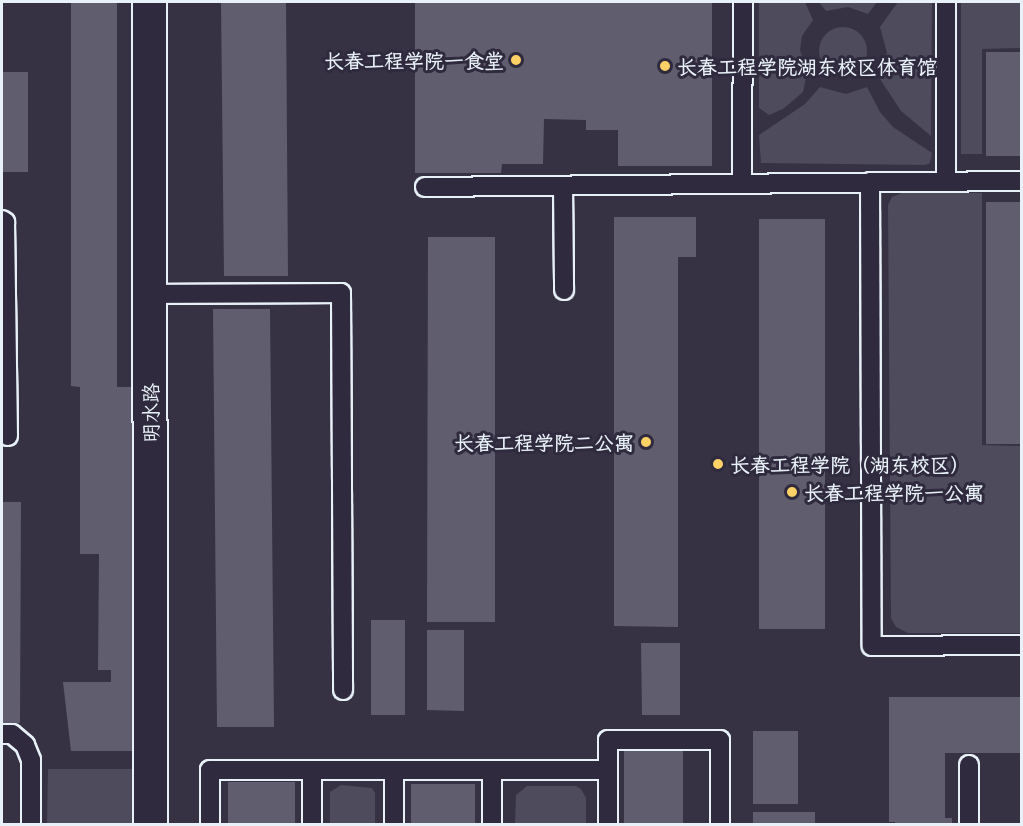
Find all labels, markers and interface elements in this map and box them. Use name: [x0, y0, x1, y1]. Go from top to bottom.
place label: 长春工程学院一食堂: [324, 48, 504, 72]
marker: 长春工程学院一食堂: [509, 53, 523, 67]
place label: 长春工程学院湖东校区体育馆: [677, 54, 937, 78]
marker: 长春工程学院湖东校区体育馆: [658, 59, 672, 73]
street label: 明水路: [138, 383, 162, 443]
place label: 长春工程学院二公寓: [454, 430, 634, 454]
marker: 长春工程学院二公寓: [639, 435, 653, 449]
place label: 长春工程学院（湖东校区）: [730, 452, 970, 476]
marker: 长春工程学院（湖东校区）: [711, 457, 725, 471]
place label: 长春工程学院一公寓: [804, 480, 984, 504]
marker: 长春工程学院一公寓: [785, 485, 799, 499]

